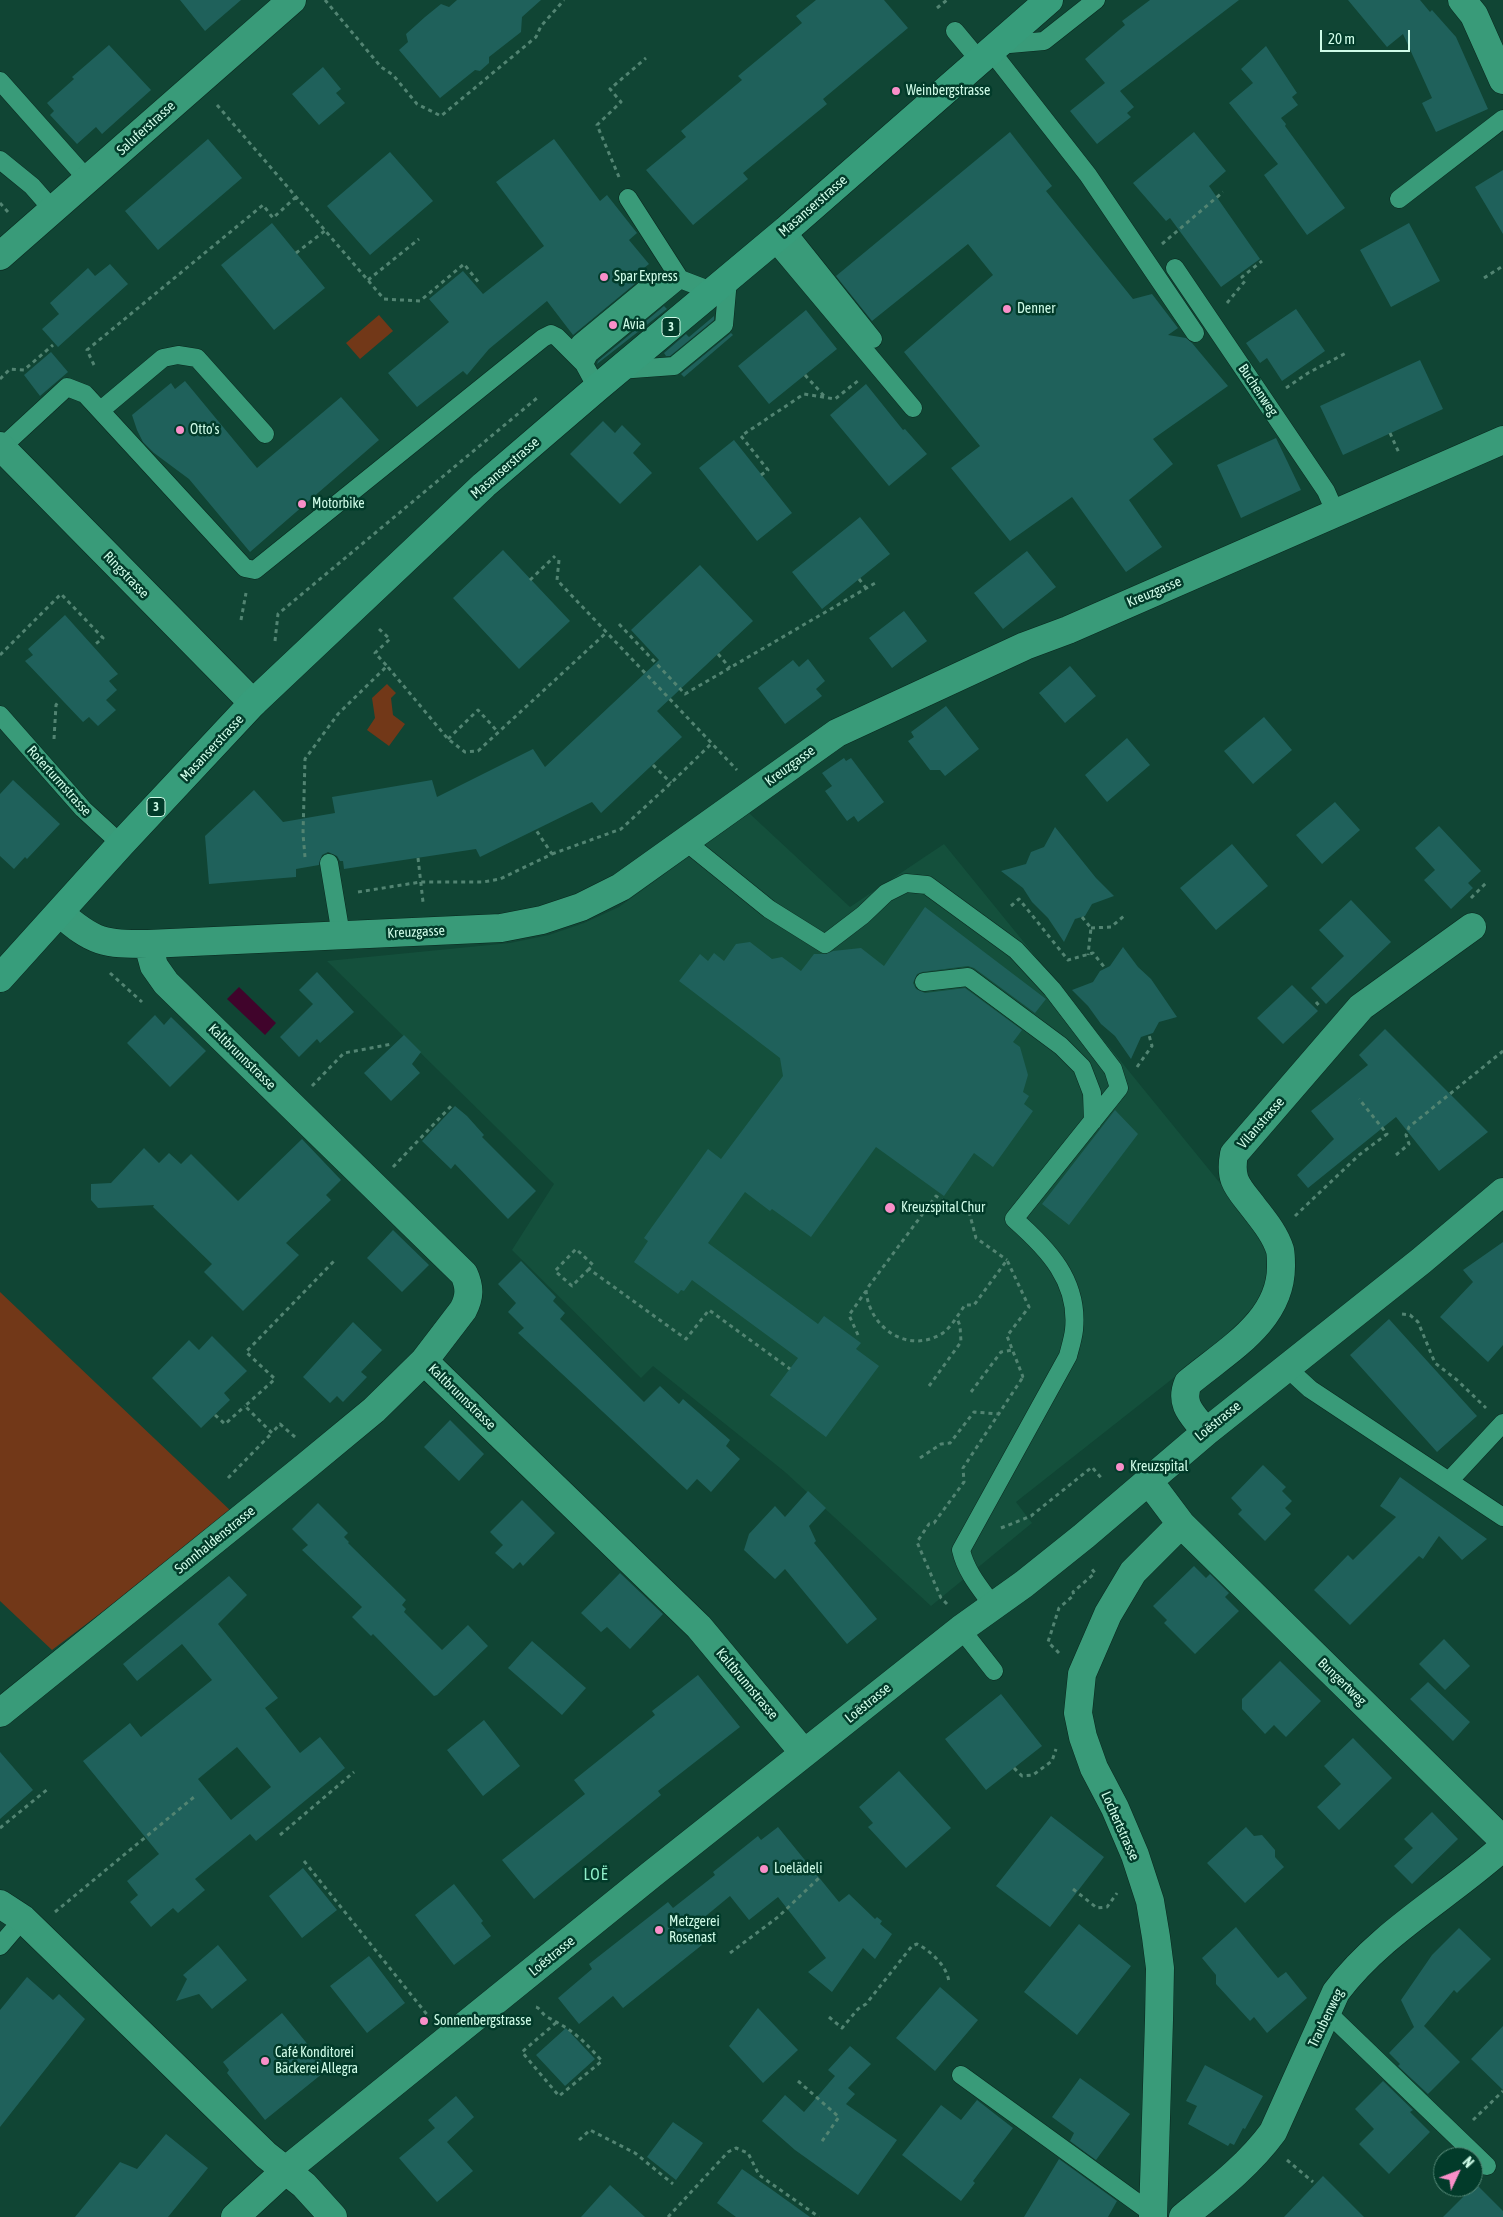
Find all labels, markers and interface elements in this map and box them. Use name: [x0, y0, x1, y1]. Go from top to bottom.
scale bar: [1323, 20, 1413, 52]
text: 20 m: [1328, 30, 1355, 47]
place label: Weinbergstrasse: [906, 83, 990, 99]
marker: Weinbergstrasse: [890, 85, 902, 97]
street label: Saluferstrasse: [113, 97, 179, 159]
street label: Masanserstrasse: [775, 172, 851, 240]
place label: Spar Express: [614, 269, 678, 285]
marker: Spar Express: [598, 271, 610, 283]
place label: Denner: [1017, 301, 1055, 317]
marker: Denner: [1001, 303, 1013, 315]
place label: Avia: [623, 317, 645, 333]
road number: 3: [662, 318, 680, 337]
marker: Avia: [607, 319, 619, 331]
street label: Buchenweg: [1235, 361, 1281, 419]
place label: Otto's: [190, 422, 219, 438]
marker: Otto's: [174, 424, 186, 436]
street label: Masanserstrasse: [467, 434, 543, 502]
place label: Motorbike: [312, 496, 365, 512]
marker: Motorbike: [296, 498, 308, 510]
street label: Ringstrasse: [100, 548, 152, 602]
street label: Kreuzgasse: [1124, 573, 1184, 611]
street label: Masanserstrasse: [177, 711, 247, 785]
street label: Kreuzgasse: [762, 742, 818, 790]
street label: Roterturmstrasse: [23, 743, 95, 819]
road number: 3: [147, 798, 165, 816]
street label: Kreuzgasse: [387, 922, 445, 942]
street label: Kaltbrunnstrasse: [205, 1021, 279, 1093]
street label: Vilanstrasse: [1234, 1094, 1288, 1152]
place label: Kreuzspital Chur: [901, 1200, 985, 1216]
marker: Kreuzspital Chur: [883, 1201, 897, 1215]
street label: Kaltbrunnstrasse: [425, 1361, 499, 1433]
street label: Loëstrasse: [1192, 1398, 1244, 1444]
place label: Kreuzspital: [1130, 1459, 1188, 1475]
marker: Kreuzspital: [1114, 1461, 1126, 1473]
street label: Sonnhaldenstrasse: [172, 1503, 258, 1577]
street label: Kaltbrunnstrasse: [712, 1645, 782, 1723]
street label: Bungertweg: [1314, 1655, 1370, 1709]
street label: Loëstrasse: [842, 1680, 894, 1726]
street label: Lochertstrasse: [1097, 1789, 1143, 1863]
place label: Loelädeli: [774, 1861, 822, 1877]
marker: Loelädeli: [758, 1863, 770, 1875]
district label: LOË: [583, 1865, 609, 1885]
place label: Metzgerei Rosenast: [669, 1914, 720, 1946]
marker: Metzgerei Rosenast: [653, 1924, 665, 1936]
street label: Loëstrasse: [526, 1933, 578, 1979]
street label: Traubenweg: [1305, 1986, 1347, 2050]
place label: Sonnenbergstrasse: [434, 2013, 531, 2029]
marker: Sonnenbergstrasse: [418, 2015, 430, 2027]
place label: Café Konditorei Bäckerei Allegra: [275, 2045, 358, 2078]
marker: Café Konditorei Bäckerei Allegra: [259, 2055, 271, 2067]
north arrow: [1433, 2147, 1483, 2197]
text: N: [1460, 2154, 1477, 2171]

